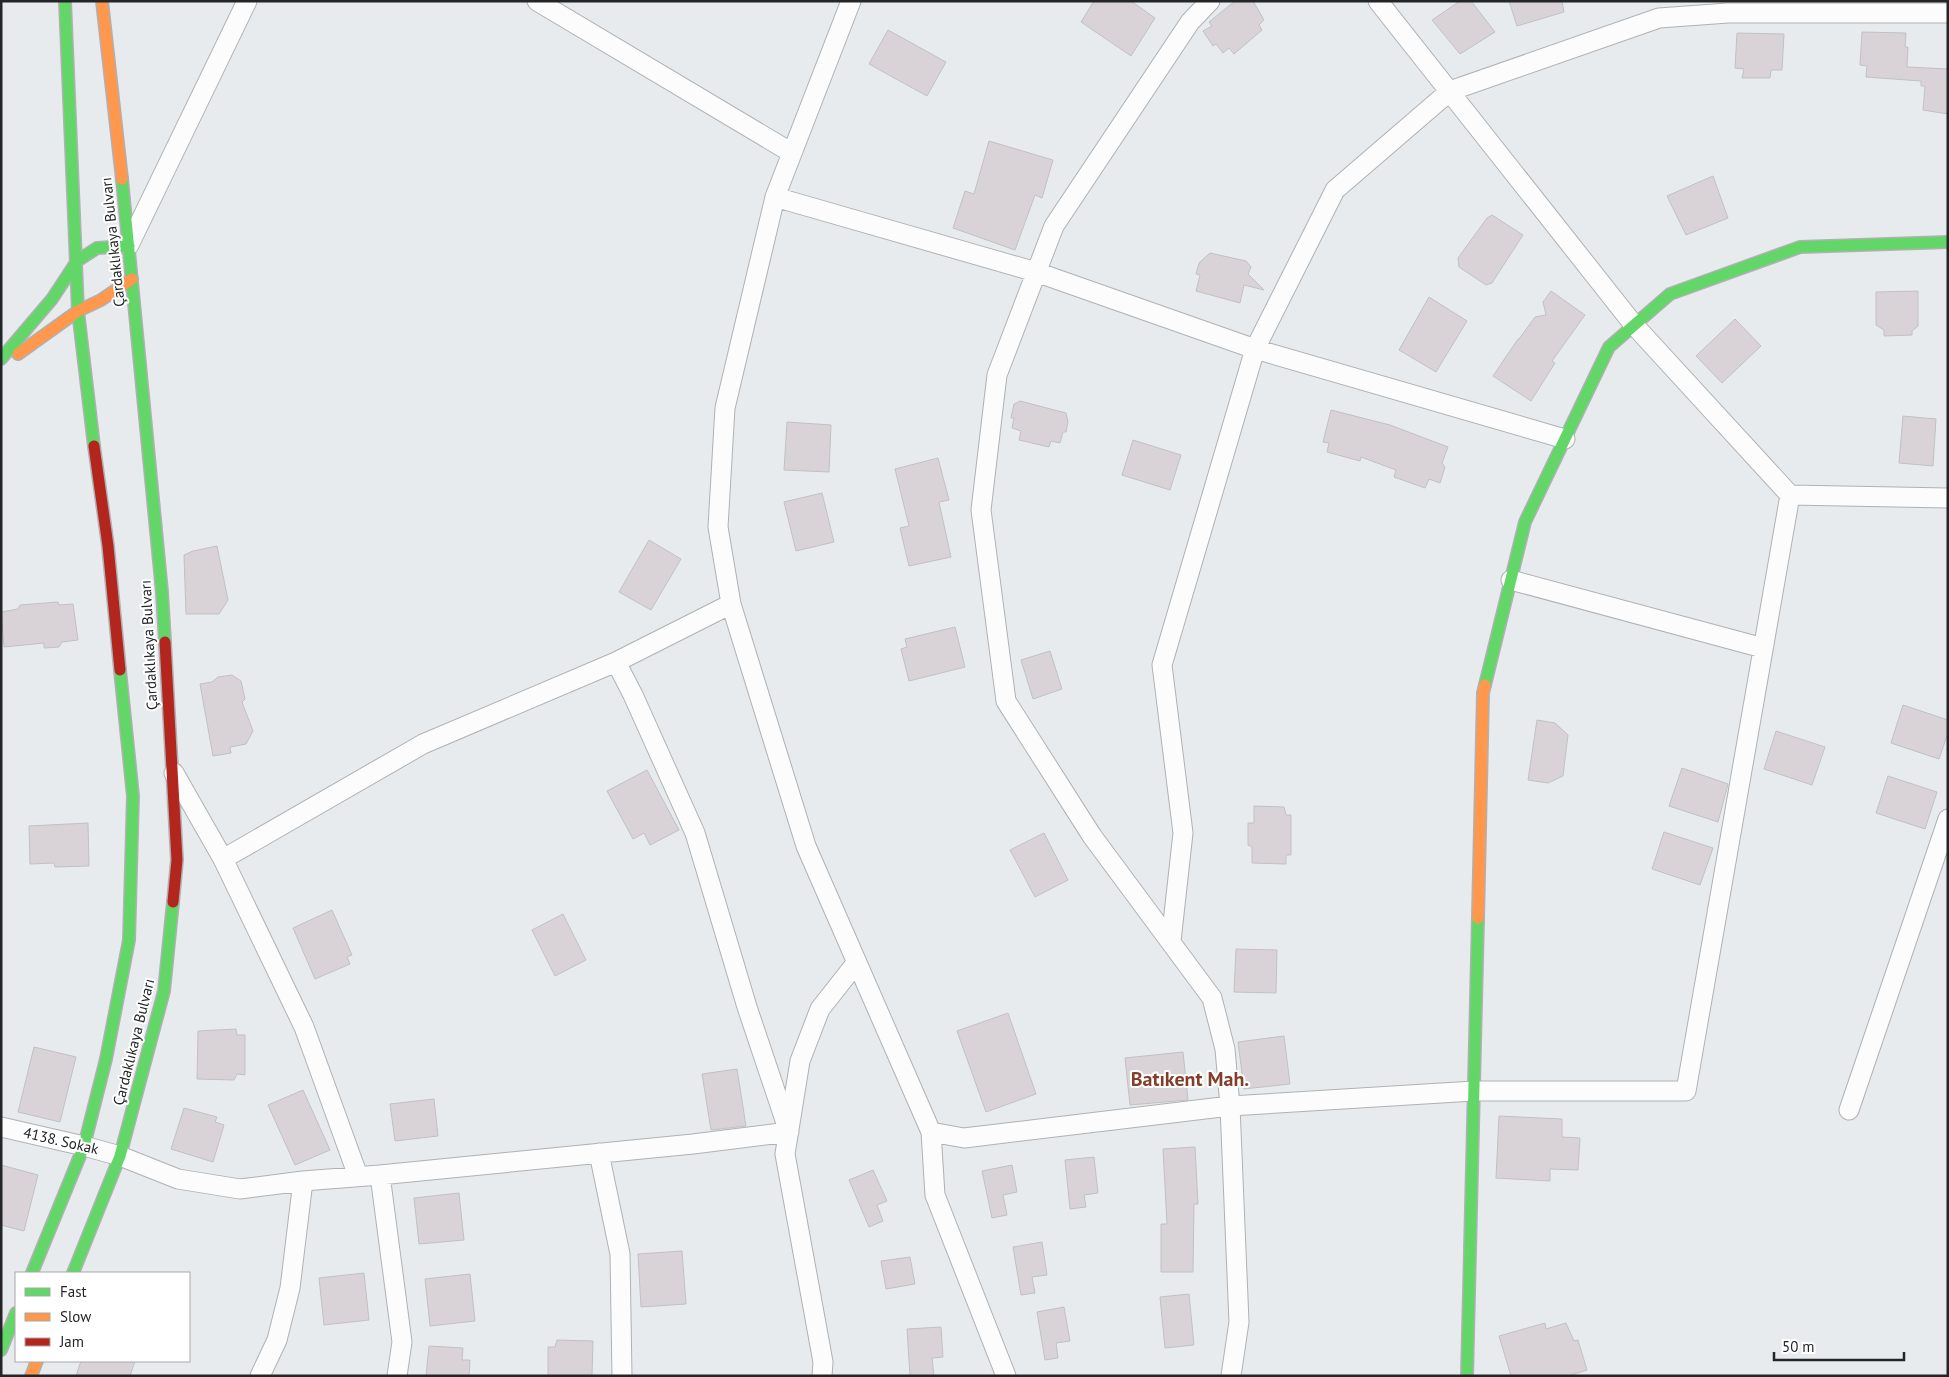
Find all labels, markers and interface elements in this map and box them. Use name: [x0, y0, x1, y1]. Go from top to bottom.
street label: Çardaklıkaya Bulvarı: [96, 176, 129, 308]
street label: Çardaklıkaya Bulvarı: [136, 580, 161, 710]
street label: Çardaklıkaya Bulvarı: [109, 976, 158, 1107]
district label: Batıkent Mah.: [1131, 1066, 1249, 1092]
street label: 4138. Sokak: [22, 1123, 101, 1159]
legend: [15, 1272, 190, 1362]
text: Fast: [60, 1282, 87, 1301]
text: Slow: [60, 1307, 91, 1326]
scale bar: [1774, 1330, 1904, 1362]
text: Jam: [59, 1332, 84, 1351]
text: 50 m: [1782, 1337, 1815, 1356]

